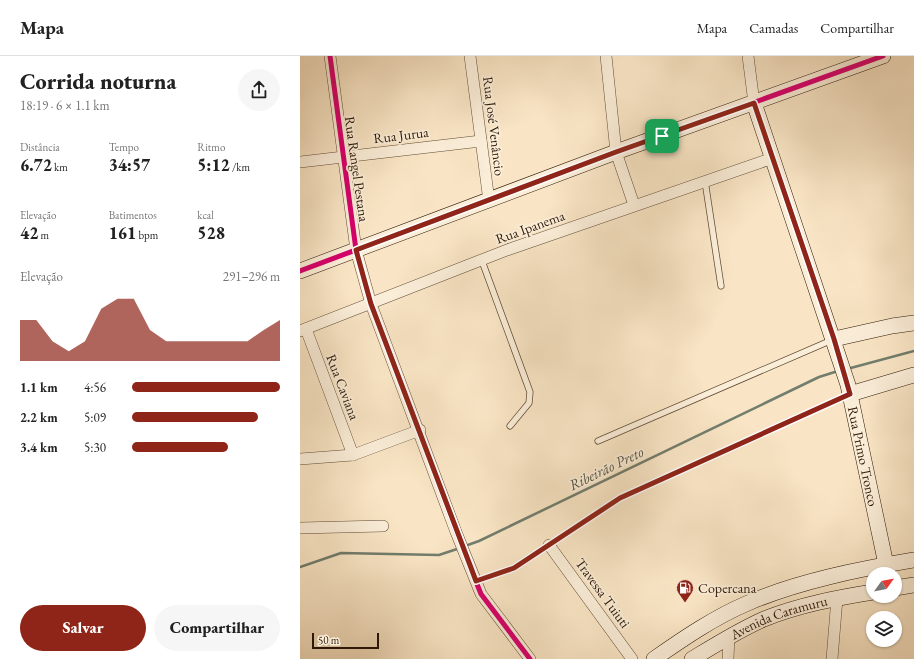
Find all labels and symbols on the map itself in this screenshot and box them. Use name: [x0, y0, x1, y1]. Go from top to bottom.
street label: Rua José Venâncio: [479, 75, 509, 177]
street label: Rua Rangel Pestana: [341, 115, 373, 223]
pin: [645, 119, 679, 153]
street label: Rua Jurua: [372, 123, 430, 147]
street label: Rua Ipanema: [493, 206, 567, 248]
street label: Rua Caviana: [322, 352, 364, 423]
street label: Rua Primo Tronco: [844, 405, 882, 508]
water label: Ribeirão Preto: [565, 442, 647, 494]
street label: Travessa Tuiuti: [572, 555, 635, 632]
north arrow: [866, 567, 902, 603]
fuel station icon: Copercana: [675, 578, 695, 603]
place label: Copercana: [698, 579, 757, 597]
street label: Avenida Caramuru: [726, 591, 830, 644]
scale bar: [312, 631, 379, 650]

